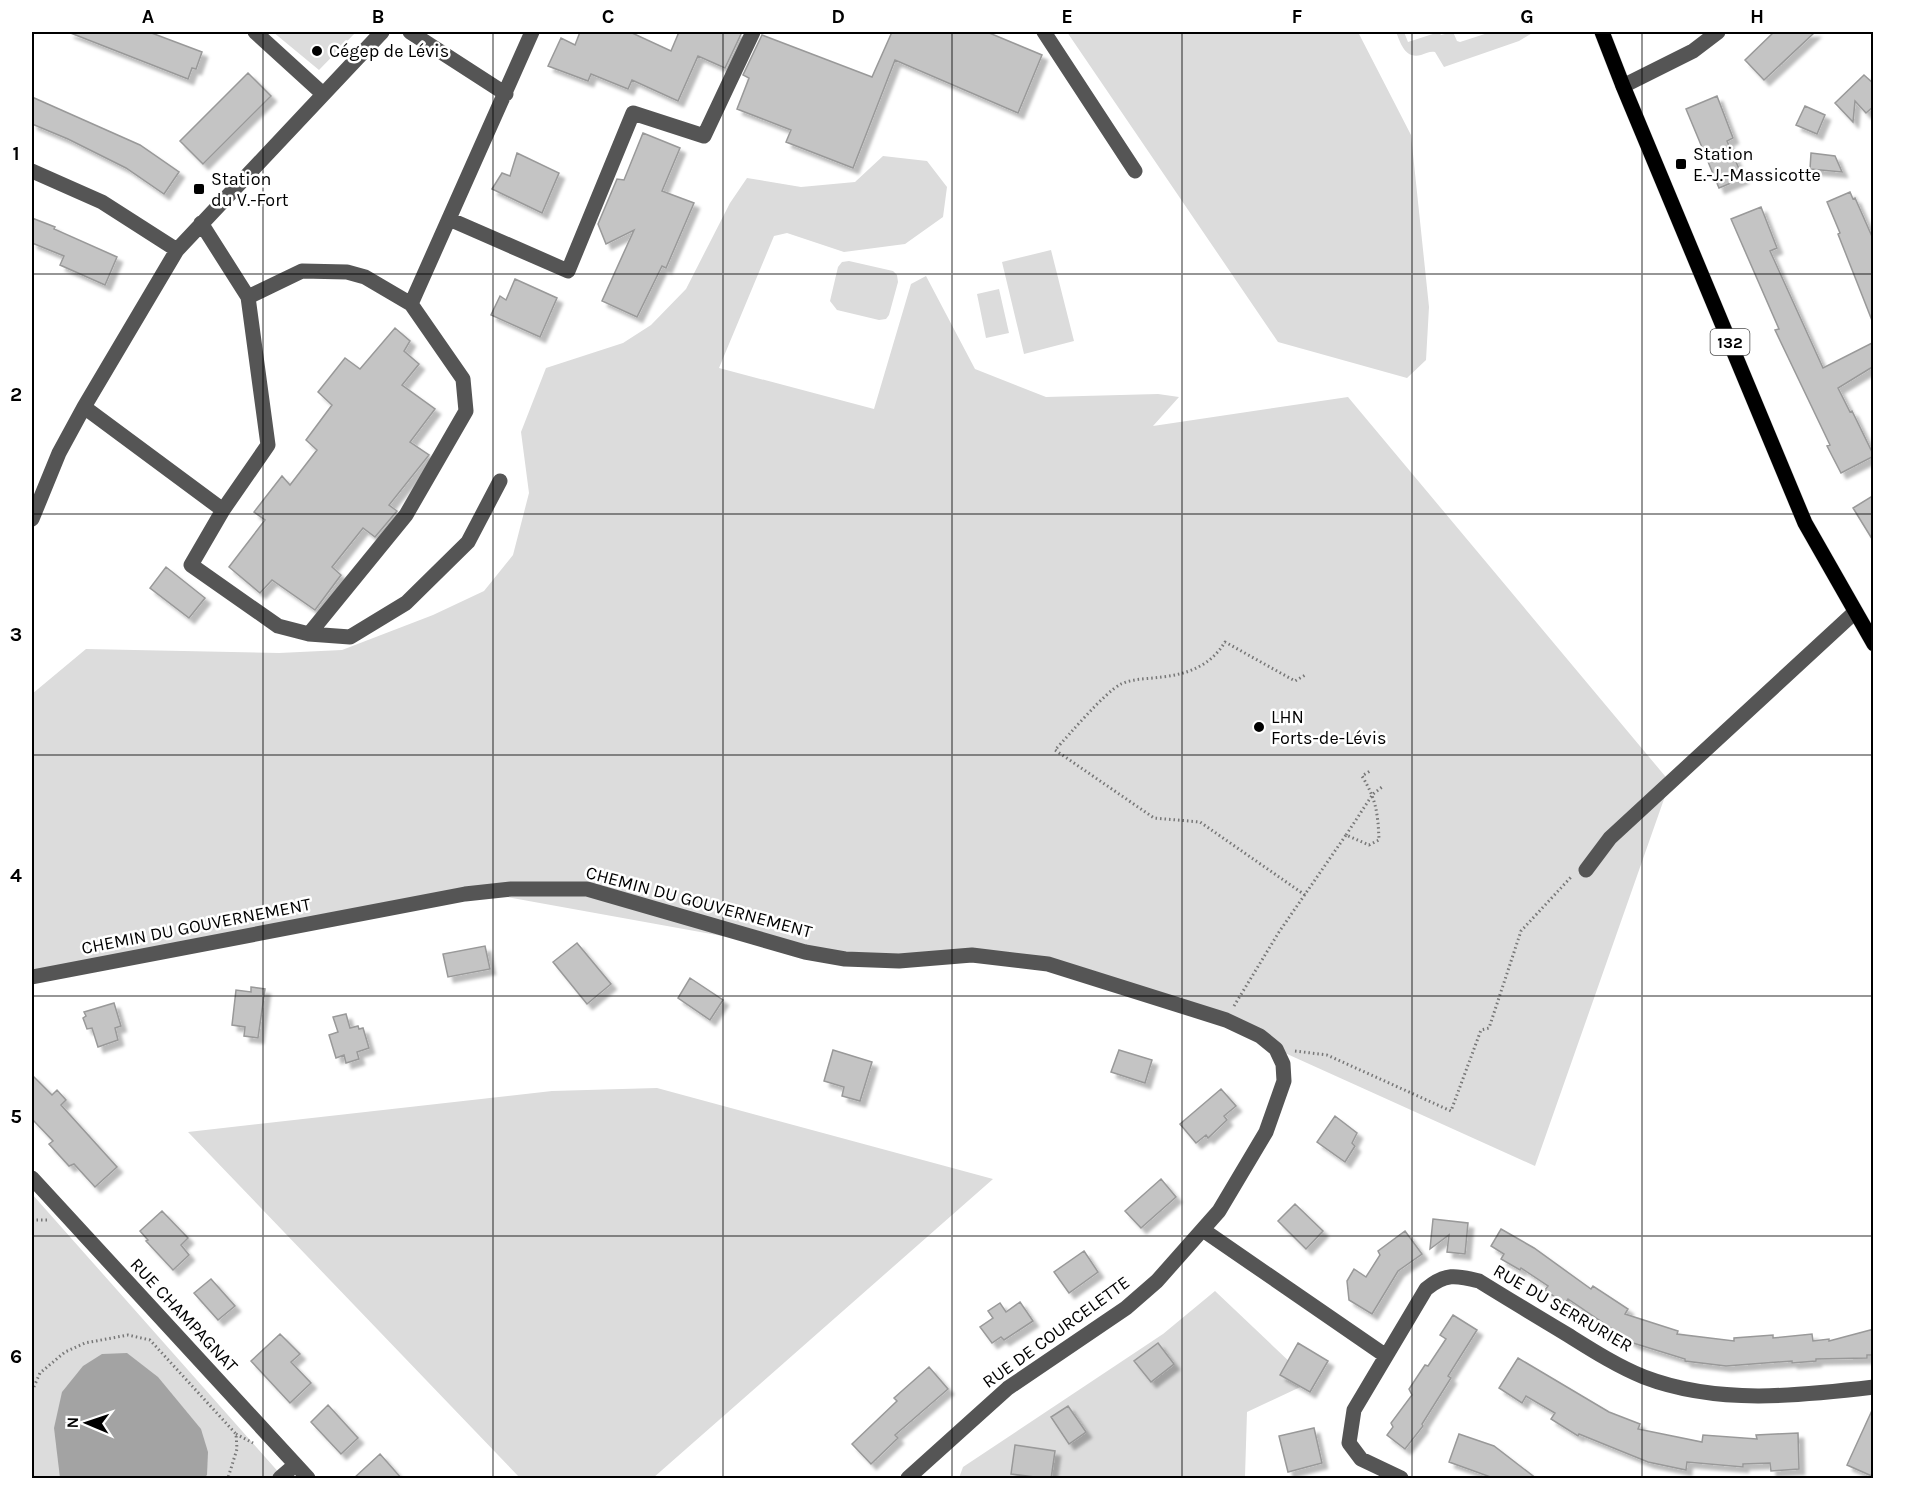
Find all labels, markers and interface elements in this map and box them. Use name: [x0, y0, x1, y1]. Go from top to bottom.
text: A: [142, 5, 155, 28]
text: B: [372, 5, 384, 28]
text: C: [602, 5, 614, 28]
text: D: [831, 5, 845, 28]
text: E: [1061, 5, 1073, 28]
text: F: [1292, 5, 1303, 28]
text: G: [1520, 5, 1534, 28]
text: H: [1750, 5, 1764, 28]
place label: Cégep de Lévis: [329, 40, 449, 62]
marker: Cégep de Lévis: [310, 44, 324, 58]
text: 1: [12, 142, 20, 165]
place label: Station E.-J.-Massicotte: [1693, 143, 1821, 186]
marker: Station E.-J.-Massicotte: [1674, 157, 1688, 171]
place label: Station du V.-Fort: [211, 168, 289, 211]
marker: Station du V.-Fort: [192, 182, 206, 196]
road number: 132: [1710, 329, 1750, 355]
text: 2: [10, 383, 22, 406]
text: 3: [10, 623, 22, 646]
place label: LHN Forts-de-Lévis: [1271, 706, 1386, 749]
marker: LHN Forts-de-Lévis: [1252, 720, 1266, 734]
street label: CHEMIN DU GOUVERNEMENT: [583, 861, 815, 943]
text: 4: [10, 864, 22, 887]
street label: CHEMIN DU GOUVERNEMENT: [79, 893, 313, 959]
text: 5: [10, 1105, 22, 1128]
street label: RUE CHAMPAGNAT: [126, 1253, 242, 1377]
street label: RUE DU SERRURIER: [1489, 1259, 1637, 1357]
street label: RUE DE COURCELETTE: [978, 1271, 1134, 1393]
text: 6: [10, 1345, 22, 1368]
north arrow: [57, 1393, 117, 1453]
text: N: [63, 1416, 82, 1429]

